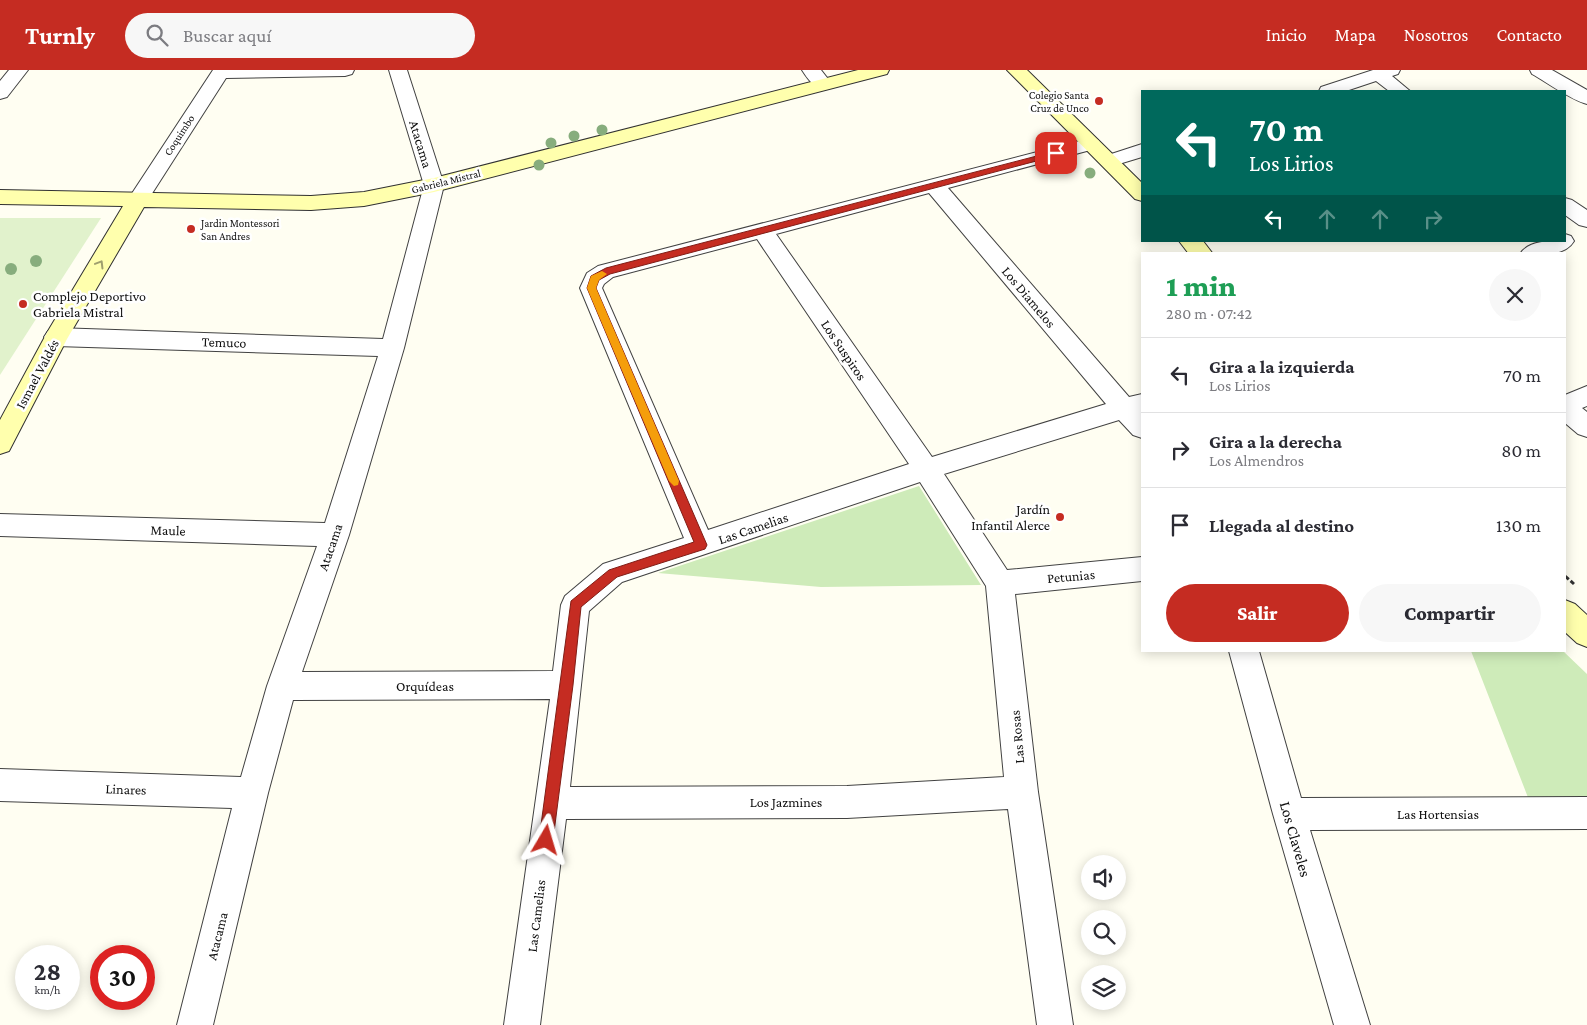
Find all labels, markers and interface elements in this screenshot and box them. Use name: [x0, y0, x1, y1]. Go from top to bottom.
search box: [125, 13, 475, 58]
icon: search: [143, 21, 171, 49]
text: Turnly: [25, 22, 95, 49]
text: Buscar aquí: [183, 25, 271, 46]
text: Inicio: [1266, 25, 1307, 45]
text: Mapa: [1335, 25, 1376, 45]
text: Nosotros: [1404, 25, 1468, 45]
text: Contacto: [1496, 25, 1562, 45]
place label: Colegio Santa Cruz de Unco: [1029, 89, 1090, 114]
marker: Colegio Santa Cruz de Unco: [1093, 95, 1105, 107]
icon: left: [1166, 110, 1231, 175]
text: 70 m: [1249, 110, 1323, 149]
street label: Coquimbo: [161, 112, 198, 158]
street label: Atacama: [406, 118, 436, 170]
pin: [1035, 132, 1077, 174]
icon: arrive: [1042, 139, 1070, 167]
text: Los Lirios: [1249, 151, 1334, 176]
street label: Gabriela Mistral: [410, 167, 482, 195]
icon: left: [1260, 205, 1288, 233]
icon: ahead: [1313, 205, 1341, 233]
icon: ahead: [1366, 205, 1394, 233]
icon: right: [1419, 205, 1447, 233]
place label: Jardin Montessori San Andres: [200, 217, 280, 242]
marker: Jardin Montessori San Andres: [185, 223, 197, 235]
one-way arrow: [93, 260, 103, 269]
street label: Los Diamelos: [999, 263, 1059, 331]
text: 1 min: [1166, 269, 1236, 302]
button: close: [1489, 269, 1541, 321]
place label: Complejo Deportivo Gabriela Mistral: [33, 288, 146, 320]
marker: Complejo Deportivo Gabriela Mistral: [17, 298, 29, 310]
text: 280 m · 07:42: [1166, 305, 1252, 322]
street label: Los Suspiros: [818, 317, 870, 383]
street label: Temuco: [201, 333, 247, 351]
street label: Ismael Valdés: [12, 336, 62, 412]
text: Gira a la izquierda: [1209, 356, 1355, 377]
icon: left: [1166, 361, 1194, 389]
text: 70 m: [1503, 365, 1541, 386]
text: Los Lirios: [1209, 377, 1270, 394]
text: Gira a la derecha: [1209, 431, 1342, 452]
icon: right: [1166, 436, 1194, 464]
text: 80 m: [1501, 440, 1541, 461]
text: Los Almendros: [1209, 452, 1304, 469]
place label: Jardín Infantil Alerce: [971, 501, 1050, 533]
street label: Las Camelias: [716, 509, 790, 547]
marker: Jardín Infantil Alerce: [1054, 511, 1066, 523]
icon: arrive: [1166, 511, 1194, 539]
text: Llegada al destino: [1209, 515, 1354, 536]
text: 130 m: [1496, 515, 1541, 536]
street label: Maule: [150, 521, 186, 539]
street label: Atacama: [314, 521, 346, 573]
street label: Petunias: [1046, 566, 1096, 586]
button: Salir: [1166, 584, 1349, 642]
button: Compartir: [1359, 584, 1541, 642]
street label: Orquídeas: [396, 678, 454, 694]
street label: Las Rosas: [1007, 710, 1027, 764]
street label: Linares: [105, 780, 147, 798]
street label: Los Jazmines: [750, 794, 822, 810]
street label: Los Claveles: [1277, 799, 1314, 879]
street label: Las Hortensias: [1397, 806, 1479, 822]
position arrow: [519, 813, 571, 865]
map controls: [1081, 855, 1126, 1010]
button: sound: [1081, 855, 1126, 900]
street label: Las Camelias: [524, 879, 548, 953]
street label: Atacama: [203, 910, 231, 962]
button: search: [1081, 910, 1126, 955]
speed limit sign: 30: [90, 945, 155, 1010]
text: 28: [34, 958, 61, 985]
button: layers: [1081, 965, 1126, 1010]
text: km/h: [35, 983, 60, 997]

